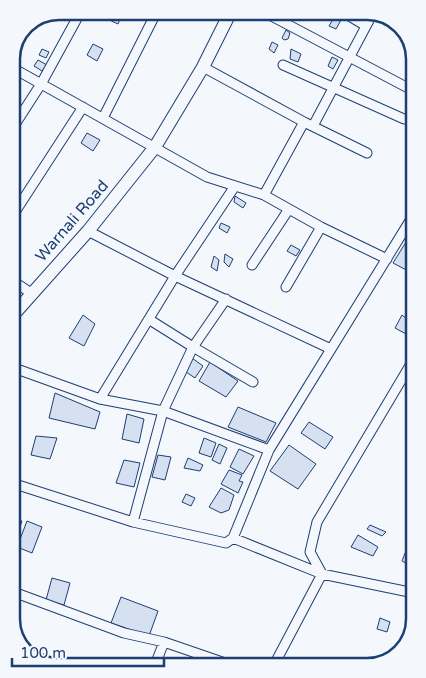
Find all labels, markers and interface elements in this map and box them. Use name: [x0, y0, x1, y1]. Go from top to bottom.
street label: Warnali Road: [31, 176, 113, 266]
scale bar: [12, 636, 165, 668]
text: 100 m: [20, 644, 66, 662]

